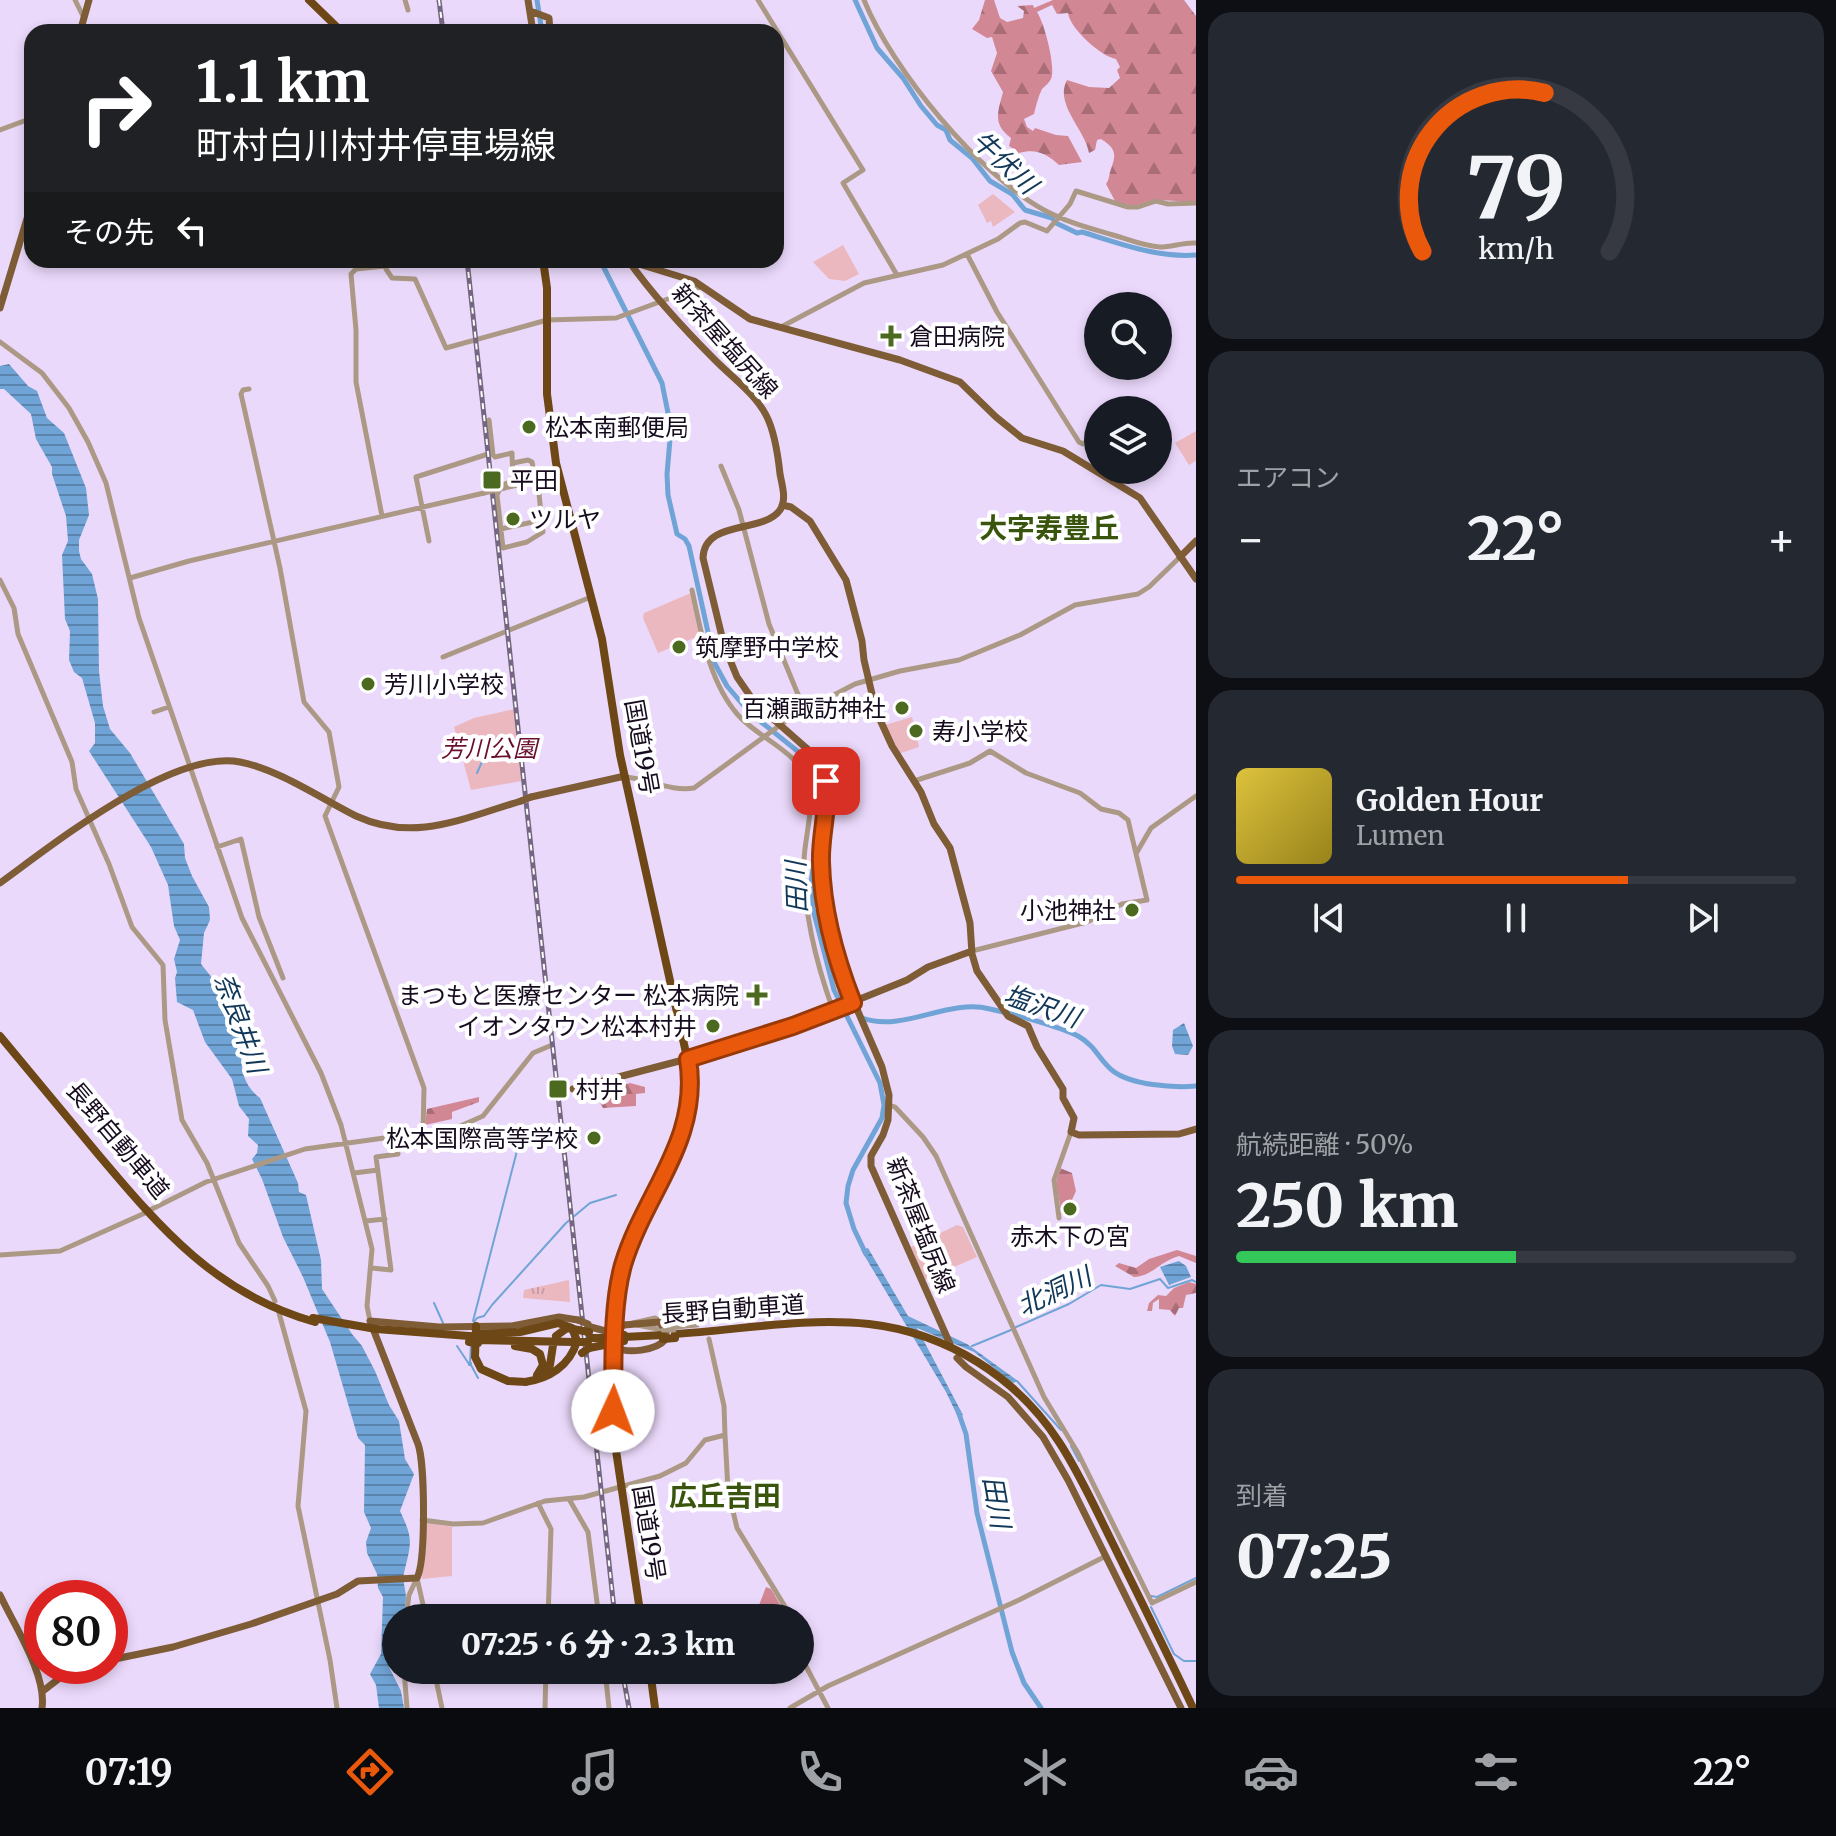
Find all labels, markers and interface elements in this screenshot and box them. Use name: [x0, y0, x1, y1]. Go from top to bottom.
text: 1.1 km: [196, 47, 370, 117]
icon: right: [64, 56, 168, 160]
text: 町村白川村井停車場線: [196, 123, 556, 168]
water label: 牛伏川: [965, 123, 1047, 203]
text: 79: [1466, 135, 1566, 240]
icon: left: [170, 208, 214, 252]
text: その先: [64, 213, 154, 251]
text: km/h: [1478, 231, 1554, 267]
street label: 新茶屋塩尻線: [665, 277, 785, 405]
map controls: [1084, 292, 1172, 484]
button: search: [1084, 292, 1172, 380]
place label: 倉田病院: [909, 321, 1005, 352]
marker: 倉田病院: [880, 325, 902, 347]
button: layers: [1084, 396, 1172, 484]
place label: 松本南郵便局: [545, 412, 689, 443]
marker: 松本南郵便局: [520, 418, 538, 436]
text: エアコン: [1236, 461, 1340, 494]
place label: 平田: [510, 465, 558, 496]
marker: 平田: [481, 469, 503, 491]
text: 22°: [1467, 501, 1565, 576]
place label: ツルヤ: [529, 504, 601, 535]
marker: ツルヤ: [504, 510, 522, 528]
district label: 大字寿豊丘: [979, 510, 1119, 546]
text: −: [1236, 512, 1265, 567]
text: +: [1767, 512, 1796, 567]
place label: 筑摩野中学校: [695, 632, 839, 663]
marker: 筑摩野中学校: [670, 638, 688, 656]
place label: 芳川小学校: [384, 669, 504, 700]
marker: 芳川小学校: [359, 675, 377, 693]
place label: 百瀬諏訪神社: [742, 693, 886, 724]
street label: 国道19号: [618, 697, 666, 797]
marker: 百瀬諏訪神社: [893, 699, 911, 717]
place label: 寿小学校: [932, 716, 1028, 747]
marker: 寿小学校: [907, 722, 925, 740]
park label: 芳川公園: [441, 733, 540, 764]
pin: [792, 747, 860, 815]
icon: arrive: [804, 759, 848, 803]
text: Golden Hour: [1356, 781, 1543, 819]
text: Lumen: [1356, 819, 1445, 852]
water label: 田川: [778, 857, 813, 914]
place label: 小池神社: [1020, 895, 1116, 926]
icon: previous: [1307, 896, 1351, 940]
icon: pause: [1494, 896, 1538, 940]
icon: next: [1681, 896, 1725, 940]
marker: 小池神社: [1123, 901, 1141, 919]
water label: 奈良井川: [208, 968, 275, 1080]
water label: 塩沢川: [1000, 978, 1087, 1035]
place label: まつもと医療センター 松本病院: [398, 980, 739, 1011]
marker: まつもと医療センター 松本病院: [746, 984, 768, 1006]
place label: イオンタウン松本村井: [457, 1011, 697, 1042]
marker: イオンタウン松本村井: [704, 1017, 722, 1035]
place label: 村井: [576, 1074, 624, 1105]
street label: 長野自動車道: [60, 1075, 176, 1205]
marker: 村井: [547, 1078, 569, 1100]
place label: 松本国際高等学校: [386, 1123, 578, 1154]
text: 航続距離 · 50%: [1236, 1128, 1413, 1161]
marker: 松本国際高等学校: [585, 1129, 603, 1147]
street label: 新茶屋塩尻線: [880, 1152, 962, 1298]
text: 250 km: [1236, 1168, 1458, 1243]
marker: 赤木下の宮: [1061, 1200, 1079, 1218]
place label: 赤木下の宮: [1010, 1221, 1130, 1252]
water label: 北洞川: [1012, 1258, 1099, 1322]
street label: 長野自動車道: [660, 1289, 806, 1329]
position arrow: [571, 1369, 655, 1453]
water label: 田川: [976, 1474, 1018, 1533]
district label: 広丘吉田: [669, 1478, 781, 1514]
text: 到着: [1236, 1479, 1288, 1512]
street label: 国道19号: [626, 1483, 672, 1583]
text: 07:25: [1236, 1519, 1392, 1594]
speed limit sign: 80: [24, 1580, 128, 1684]
text: 07:25 · 6 分 · 2.3 km: [461, 1625, 735, 1663]
icon: directions: [342, 1744, 398, 1800]
icon: music: [567, 1744, 623, 1800]
icon: phone: [792, 1744, 848, 1800]
icon: climate: [1017, 1744, 1073, 1800]
icon: car: [1243, 1744, 1299, 1800]
icon: filters: [1468, 1744, 1524, 1800]
text: 07:19: [85, 1750, 173, 1795]
text: 22°: [1693, 1750, 1751, 1795]

